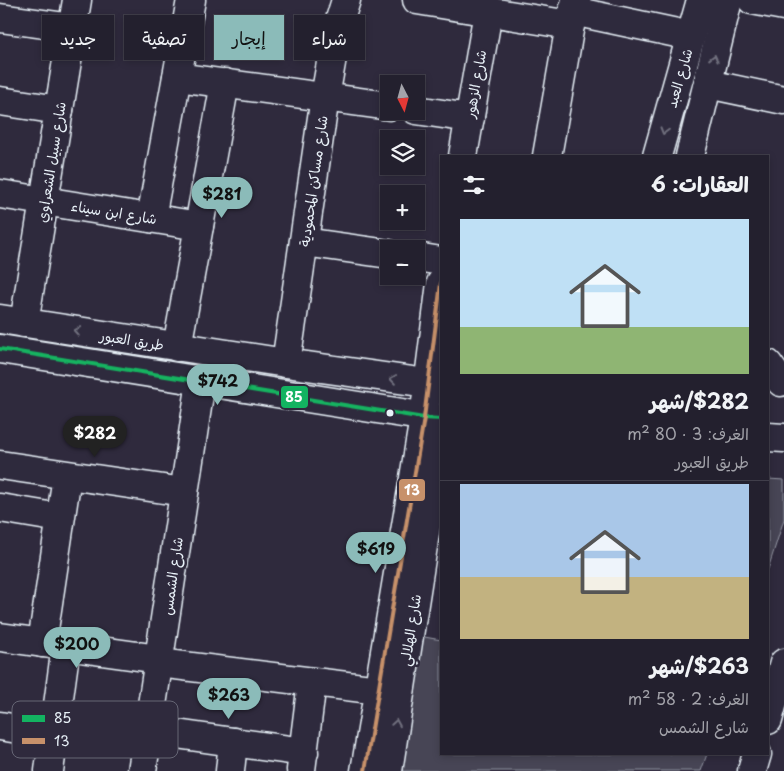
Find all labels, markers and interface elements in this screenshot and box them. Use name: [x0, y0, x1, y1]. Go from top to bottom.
chip: جديد: [42, 15, 114, 60]
chip: تصفية: [124, 15, 204, 60]
chip: إيجار: [214, 15, 284, 60]
chip: شراء: [294, 15, 365, 60]
street label: شارع العبد: [661, 46, 697, 110]
street label: شارع الزهور: [458, 48, 491, 121]
one-way arrow: [708, 53, 719, 62]
north arrow: [380, 75, 425, 120]
map controls: [380, 75, 425, 285]
street label: شارع سبيل الشعراوي: [31, 100, 72, 224]
street label: شارع مساكن المحمودية: [293, 114, 333, 248]
one-way arrow: [659, 126, 669, 135]
button: layers: [380, 130, 425, 175]
text: العقارات: 6: [651, 167, 749, 199]
icon: filters: [460, 171, 488, 199]
pin: $281: [192, 176, 252, 219]
text: $281: [203, 181, 241, 205]
button: +: [380, 185, 425, 230]
street label: شارع ابن سيناء: [70, 195, 158, 229]
button: −: [380, 240, 425, 285]
icon: home: [560, 251, 650, 341]
street label: طريق العبور: [97, 324, 166, 355]
one-way arrow: [72, 327, 81, 337]
pin: $742: [188, 364, 248, 406]
text: $742: [198, 368, 238, 392]
one-way arrow: [389, 375, 397, 385]
text: $282/شهر: [650, 384, 749, 416]
line badge: 85: [280, 385, 309, 409]
text: 85: [285, 386, 303, 407]
unlabelled marker: [385, 408, 395, 418]
pin: $282: [65, 416, 125, 458]
text: $282: [74, 420, 116, 444]
text: الغرف: 3 · 80 m²: [627, 421, 749, 445]
text: طريق العبور: [675, 449, 749, 473]
line badge: 13: [398, 478, 426, 502]
text: 13: [404, 479, 420, 500]
icon: home: [560, 517, 650, 607]
pin: $619: [346, 532, 406, 574]
street label: شارع الشمس: [156, 536, 188, 616]
text: $619: [357, 536, 395, 560]
street label: شارع الهلالي: [394, 593, 429, 668]
pin: $200: [47, 626, 107, 669]
text: $200: [55, 631, 99, 655]
text: $263/شهر: [650, 649, 749, 681]
pin: $263: [199, 678, 259, 720]
text: $263: [208, 682, 250, 706]
text: الغرف: 2 · 58 m²: [628, 686, 749, 710]
legend: [12, 701, 178, 758]
text: 85: [54, 707, 71, 728]
text: شارع الشمس: [659, 714, 749, 738]
one-way arrow: [390, 718, 400, 727]
text: 13: [54, 730, 70, 751]

